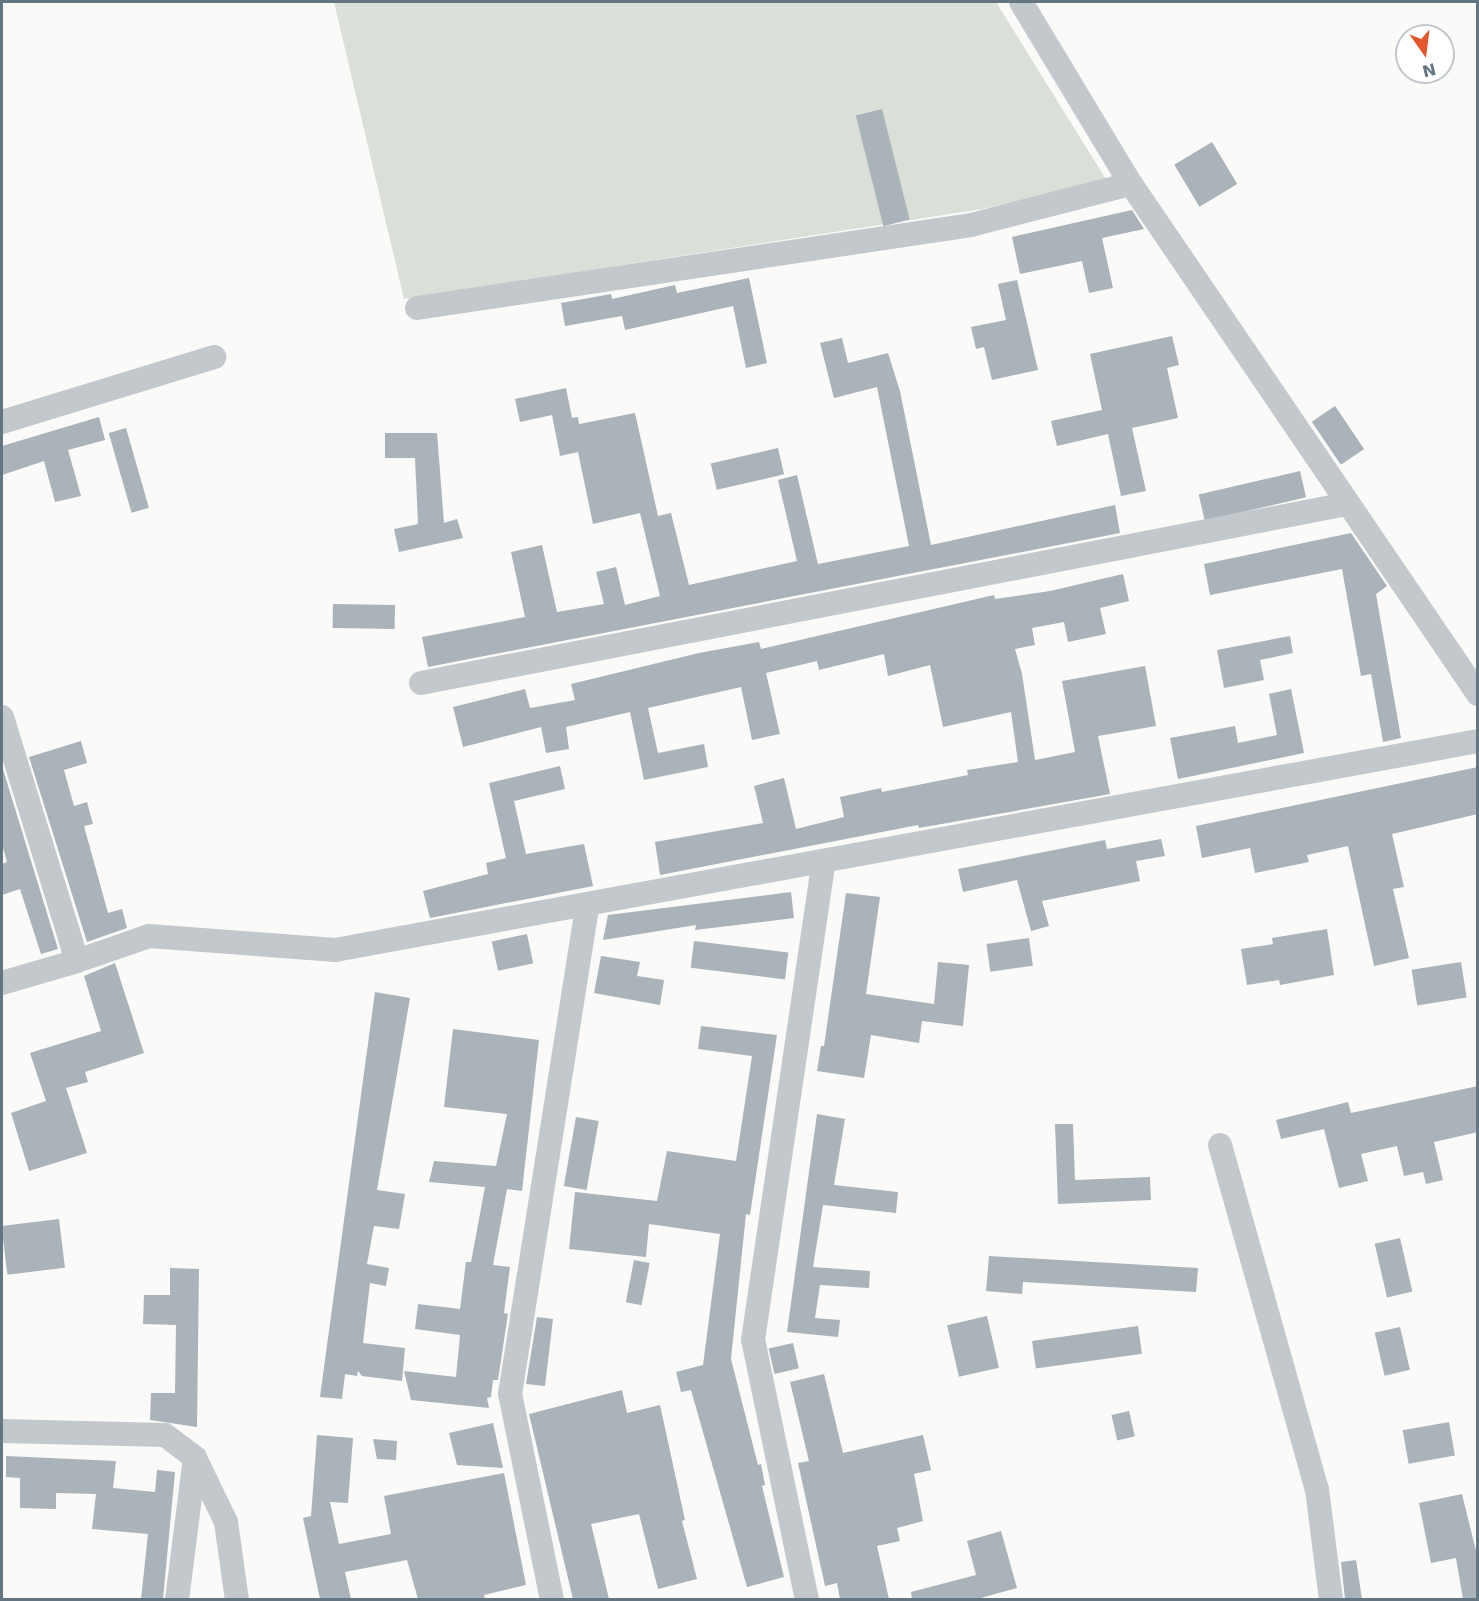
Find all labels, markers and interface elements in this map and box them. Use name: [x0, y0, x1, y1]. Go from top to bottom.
north arrow: [1395, 24, 1455, 84]
text: N: [1420, 59, 1438, 81]

